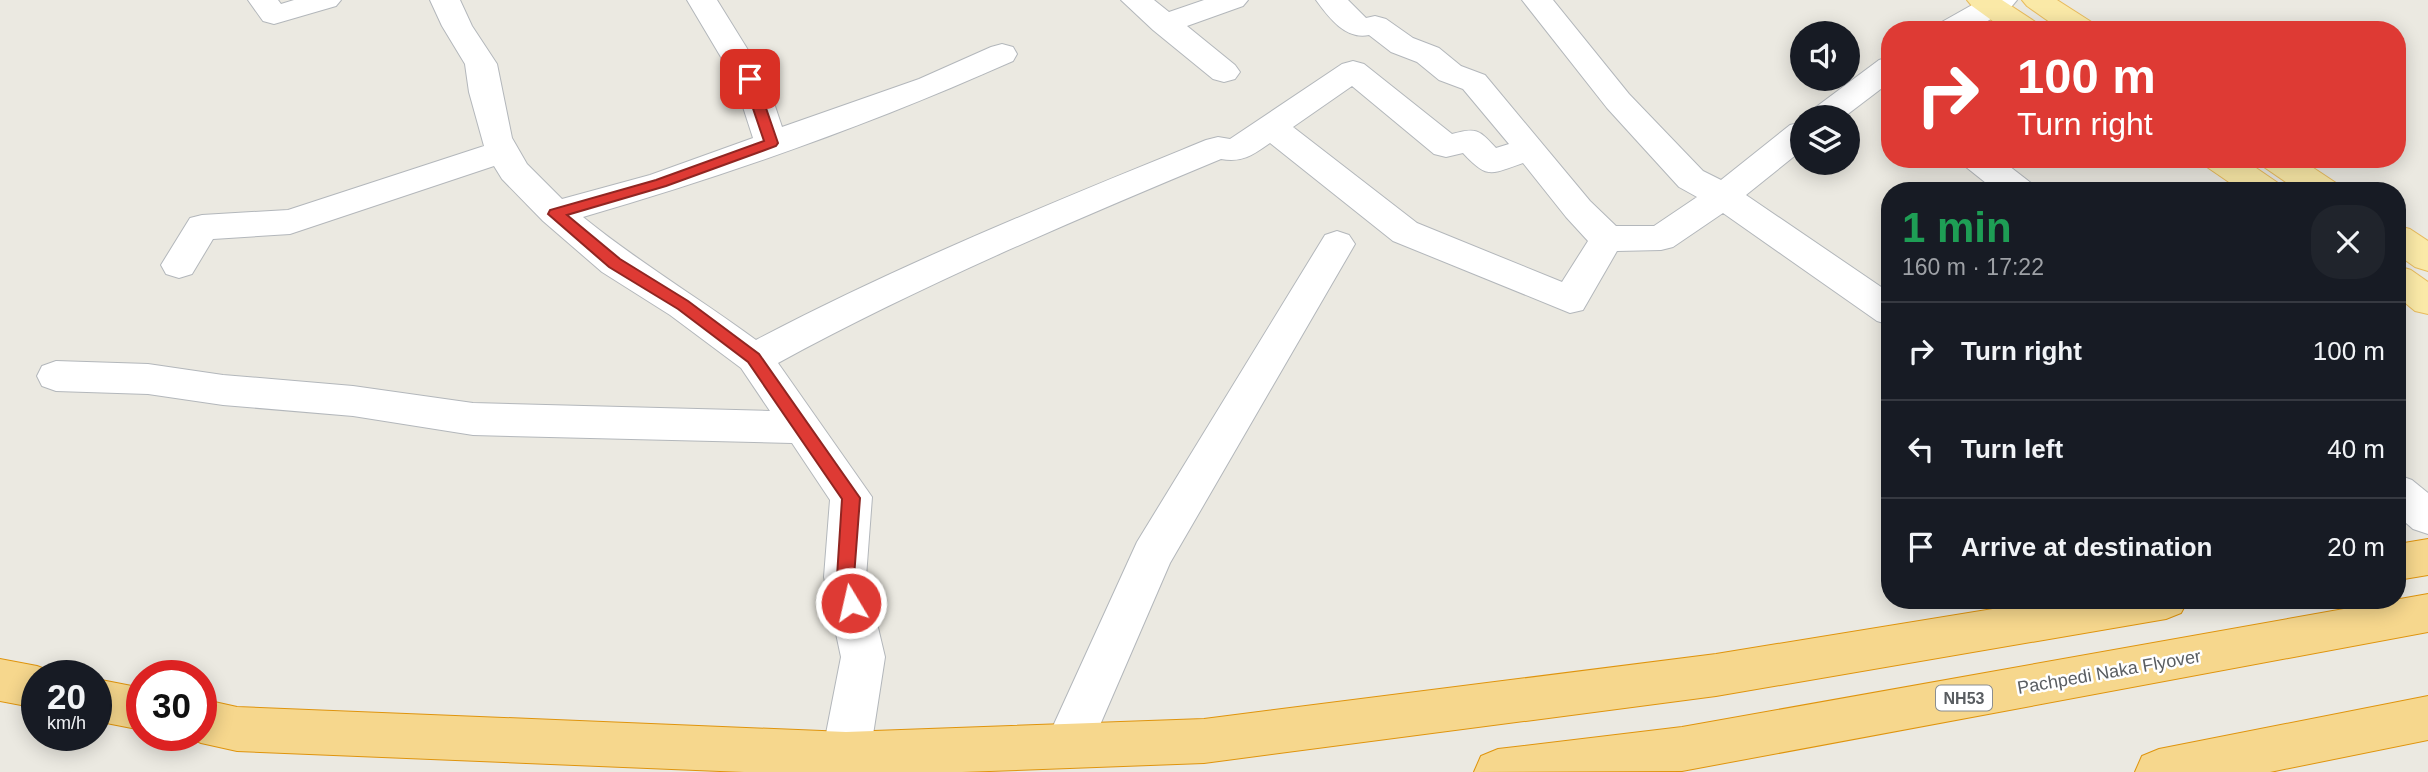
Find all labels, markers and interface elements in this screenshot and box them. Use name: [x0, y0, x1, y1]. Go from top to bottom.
map controls: [1790, 21, 1860, 175]
button: sound: [1790, 21, 1860, 91]
pin: [720, 49, 780, 109]
icon: right: [1902, 49, 1993, 140]
text: 100 m: [2017, 49, 2156, 103]
icon: arrive: [731, 60, 769, 98]
button: layers: [1790, 105, 1860, 175]
text: Turn right: [2017, 106, 2153, 142]
text: 1 min: [1902, 204, 2012, 251]
button: close: [2311, 205, 2385, 279]
text: 160 m · 17:22: [1902, 254, 2044, 280]
icon: right: [1902, 332, 1940, 370]
text: Turn right: [1961, 336, 2082, 366]
text: 100 m: [2313, 336, 2385, 366]
icon: left: [1902, 430, 1940, 468]
text: Turn left: [1961, 434, 2063, 464]
text: 40 m: [2327, 434, 2385, 464]
icon: arrive: [1902, 528, 1940, 566]
text: Arrive at destination: [1961, 532, 2212, 562]
text: 20 m: [2327, 532, 2385, 562]
position arrow: [814, 566, 888, 640]
street label: Pachpedi Naka Flyover: [2016, 646, 2202, 698]
speed limit sign: 30: [126, 660, 217, 751]
text: 20: [47, 677, 86, 716]
road number: NH53: [1936, 685, 1992, 710]
text: km/h: [47, 713, 86, 733]

